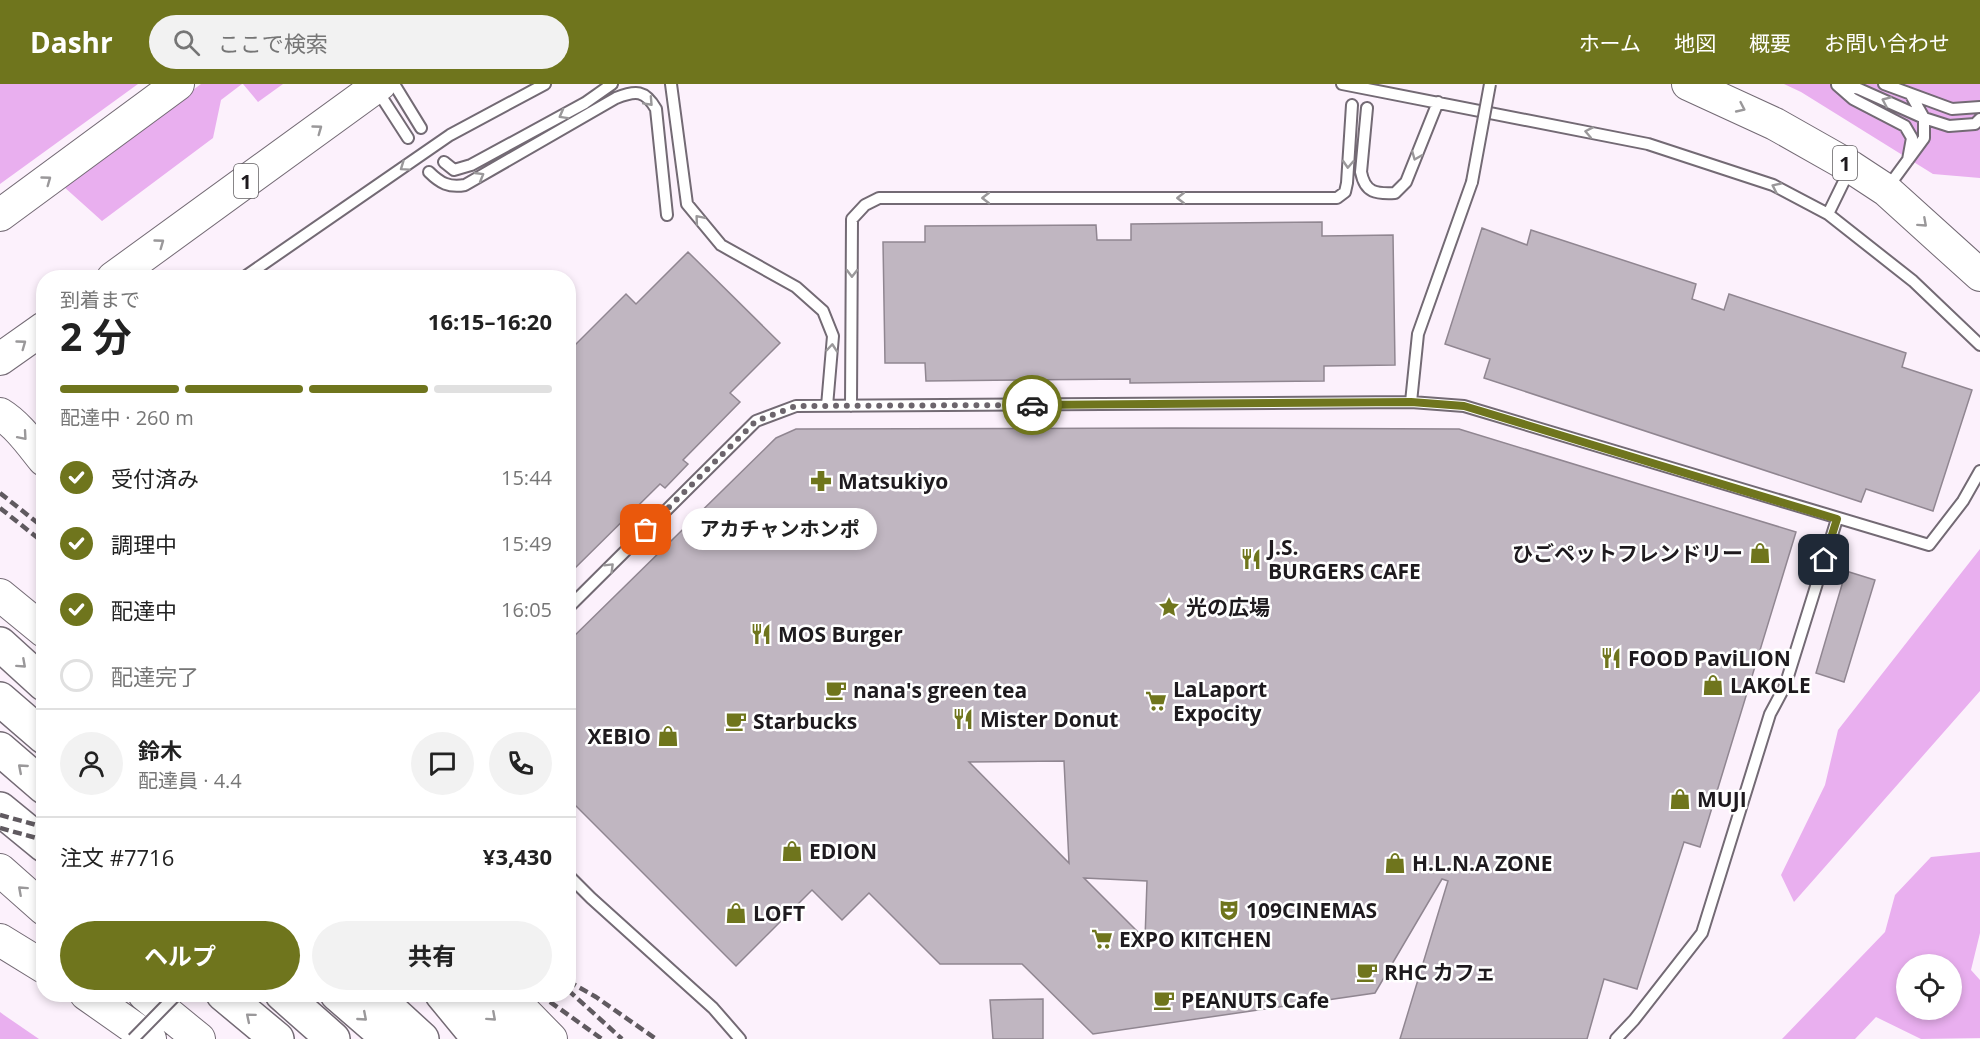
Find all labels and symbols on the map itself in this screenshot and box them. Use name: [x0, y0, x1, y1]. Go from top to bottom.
one-way arrow: [642, 95, 653, 105]
one-way arrow: [1882, 97, 1893, 109]
one-way arrow: [1735, 101, 1746, 113]
one-way arrow: [559, 108, 569, 119]
one-way arrow: [312, 125, 323, 136]
one-way arrow: [1584, 126, 1594, 139]
road number: 1: [1833, 146, 1857, 180]
one-way arrow: [1411, 150, 1423, 161]
one-way arrow: [1342, 159, 1355, 168]
one-way arrow: [400, 160, 411, 171]
road number: 1: [234, 164, 258, 198]
one-way arrow: [474, 172, 484, 183]
one-way arrow: [41, 176, 52, 187]
one-way arrow: [1771, 183, 1782, 195]
one-way arrow: [981, 192, 990, 204]
one-way arrow: [1176, 192, 1185, 204]
one-way arrow: [695, 215, 706, 226]
one-way arrow: [1916, 216, 1927, 227]
one-way arrow: [154, 239, 165, 250]
one-way arrow: [846, 268, 858, 277]
one-way arrow: [15, 340, 26, 351]
one-way arrow: [825, 343, 838, 352]
courier: [1002, 375, 1062, 435]
one-way arrow: [16, 429, 27, 440]
place label: Matsukiyo: [838, 467, 948, 495]
pharmacy icon: Matsukiyo: [809, 469, 833, 493]
pin: [620, 504, 671, 555]
callout: アカチャンホンポ: [682, 509, 877, 551]
place label: J.S. BURGERS CAFE: [1266, 533, 1421, 585]
pin: [1798, 534, 1849, 585]
place label: ひごペットフレンドリー: [1512, 539, 1743, 567]
shop icon: ひごペットフレンドリー: [1748, 541, 1772, 565]
restaurant icon: J.S. BURGERS CAFE: [1239, 547, 1263, 571]
one-way arrow: [602, 563, 613, 574]
place label: 光の広場: [1186, 593, 1270, 621]
place icon: 光の広場: [1157, 595, 1181, 619]
place label: MOS Burger: [778, 620, 903, 648]
restaurant icon: MOS Burger: [749, 622, 773, 646]
place label: FOOD PaviLION: [1628, 644, 1791, 672]
restaurant icon: FOOD PaviLION: [1599, 646, 1623, 670]
one-way arrow: [15, 657, 25, 668]
place label: LAKOLE: [1730, 671, 1811, 699]
shop icon: LAKOLE: [1701, 673, 1725, 697]
place label: LaLaport Expocity: [1173, 675, 1267, 727]
place label: nana's green tea: [853, 676, 1027, 704]
cafe icon: nana's green tea: [824, 678, 848, 702]
supermarket icon: LaLaport Expocity: [1144, 689, 1168, 713]
place label: Mister Donut: [980, 705, 1118, 733]
place label: Starbucks: [753, 707, 857, 735]
restaurant icon: Mister Donut: [951, 707, 975, 731]
cafe icon: Starbucks: [724, 709, 748, 733]
place label: XEBIO: [587, 722, 651, 750]
shop icon: XEBIO: [656, 724, 680, 748]
one-way arrow: [18, 764, 29, 775]
place label: MUJI: [1697, 785, 1747, 813]
shop icon: MUJI: [1668, 787, 1692, 811]
place label: EDION: [809, 837, 877, 865]
shop icon: EDION: [780, 839, 804, 863]
place label: H.L.N.A ZONE: [1412, 849, 1553, 877]
shop icon: H.L.N.A ZONE: [1383, 851, 1407, 875]
one-way arrow: [18, 886, 29, 897]
place label: 109CINEMAS: [1246, 896, 1377, 924]
theatre icon: 109CINEMAS: [1217, 898, 1241, 922]
place label: LOFT: [753, 899, 805, 927]
shop icon: LOFT: [724, 901, 748, 925]
place label: EXPO KITCHEN: [1119, 925, 1271, 953]
supermarket icon: EXPO KITCHEN: [1090, 927, 1114, 951]
place label: RHC カフェ: [1384, 958, 1496, 986]
cafe icon: RHC カフェ: [1355, 960, 1379, 984]
place label: PEANUTS Cafe: [1181, 986, 1329, 1014]
cafe icon: PEANUTS Cafe: [1152, 988, 1176, 1012]
one-way arrow: [356, 1010, 367, 1021]
one-way arrow: [485, 1010, 496, 1021]
one-way arrow: [246, 1013, 257, 1024]

